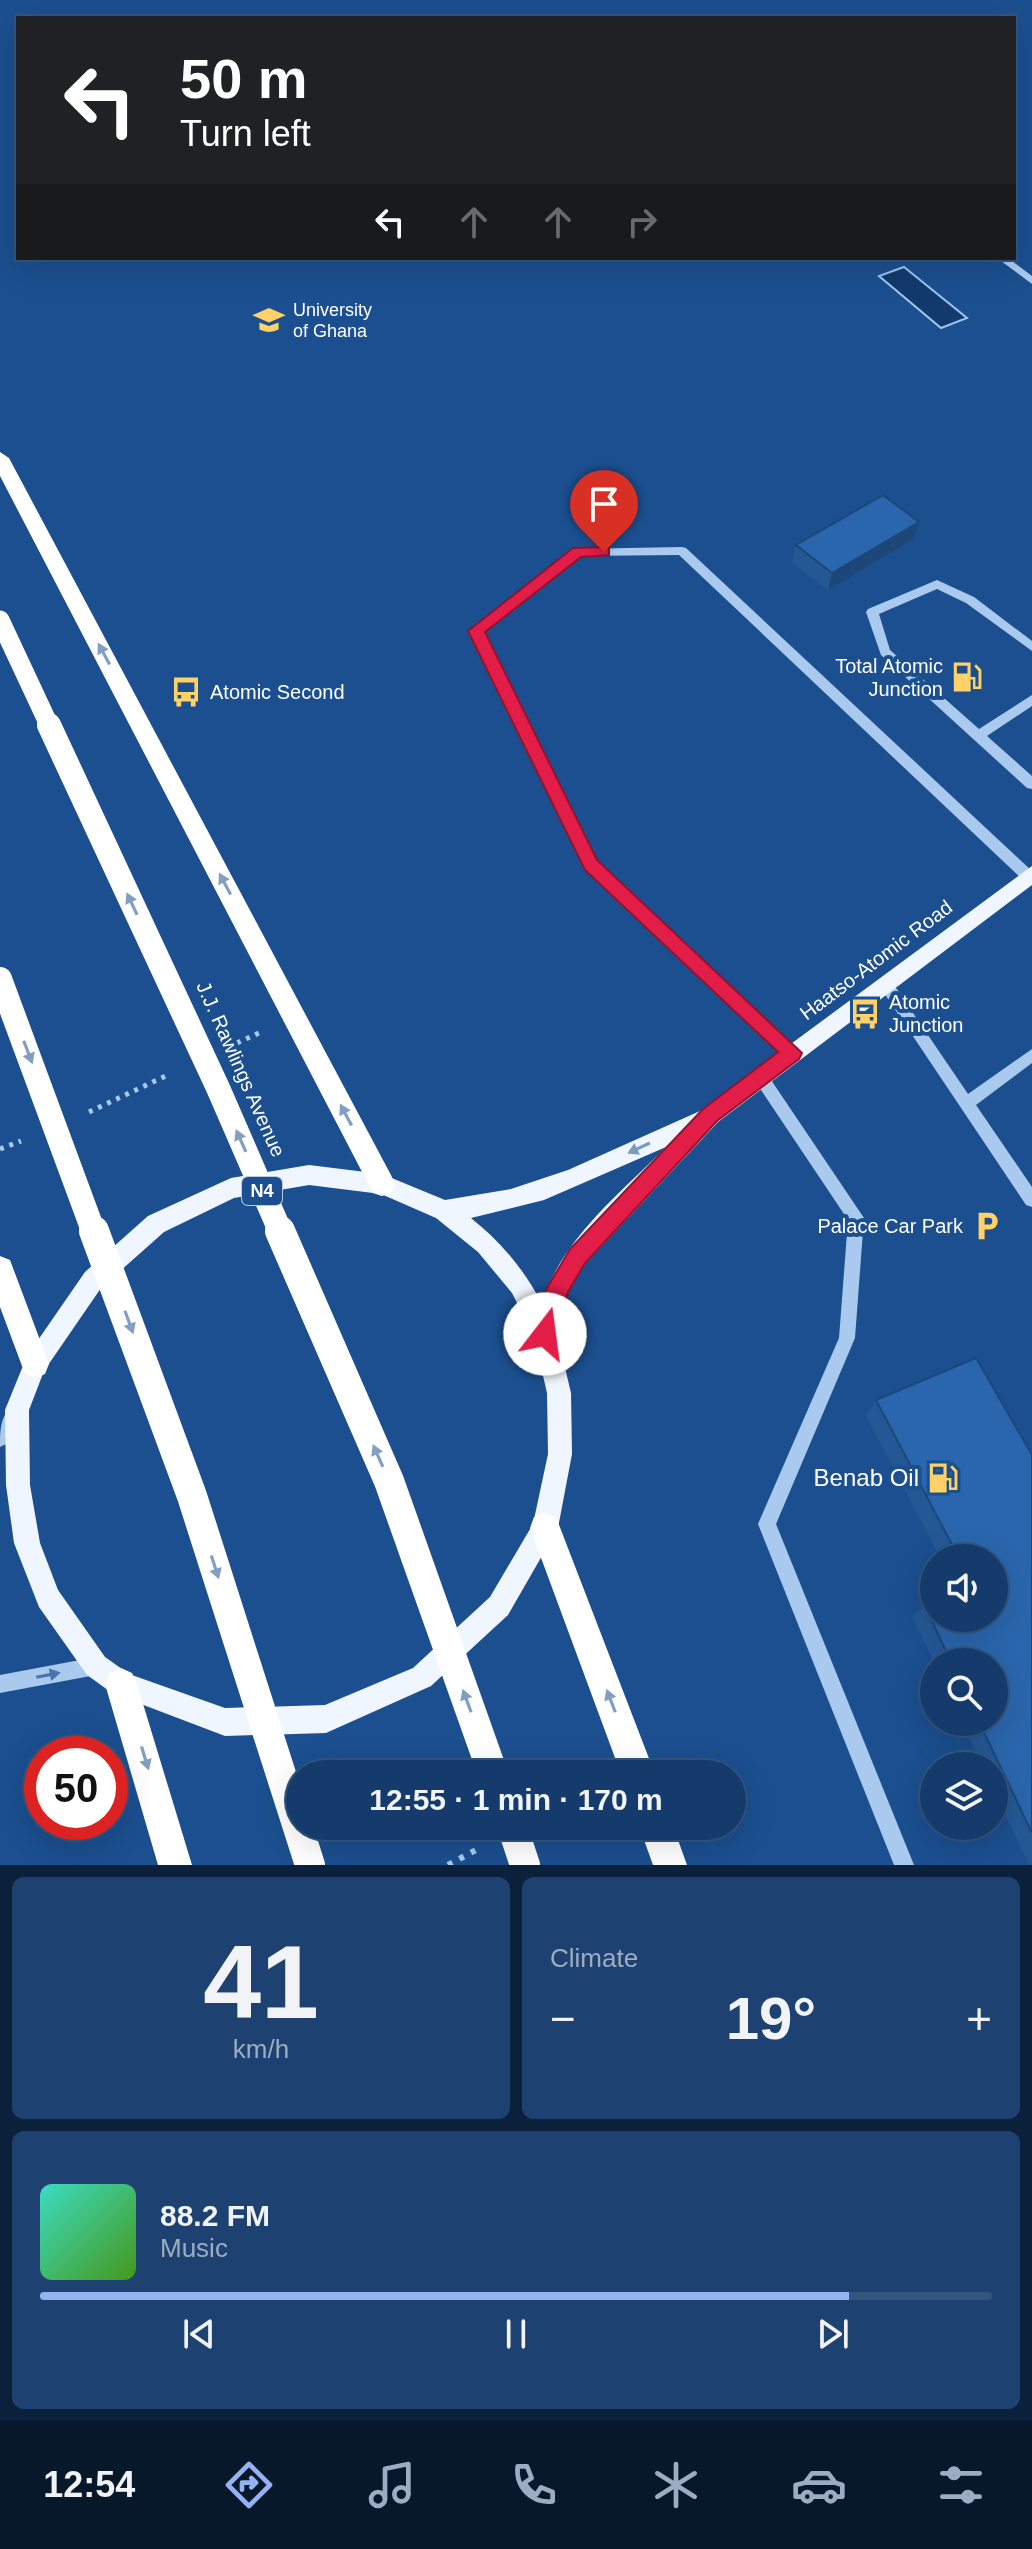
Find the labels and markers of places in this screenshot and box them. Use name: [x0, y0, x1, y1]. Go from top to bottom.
place label: University of Ghana: [293, 300, 372, 341]
school or university icon: University of Ghana: [252, 303, 286, 337]
pin: [570, 470, 638, 552]
place label: Total Atomic Junction: [835, 655, 943, 700]
fuel station icon: Total Atomic Junction: [950, 660, 984, 694]
bus stop icon: Atomic Second: [169, 675, 203, 709]
place label: Atomic Second: [210, 681, 345, 703]
place label: Atomic Junction: [889, 991, 964, 1036]
bus stop icon: Atomic Junction: [848, 997, 882, 1031]
parking icon: Palace Car Park: [970, 1209, 1004, 1243]
place label: Palace Car Park: [817, 1215, 964, 1237]
fuel station icon: Benab Oil: [926, 1461, 960, 1495]
place label: Benab Oil: [814, 1464, 919, 1491]

